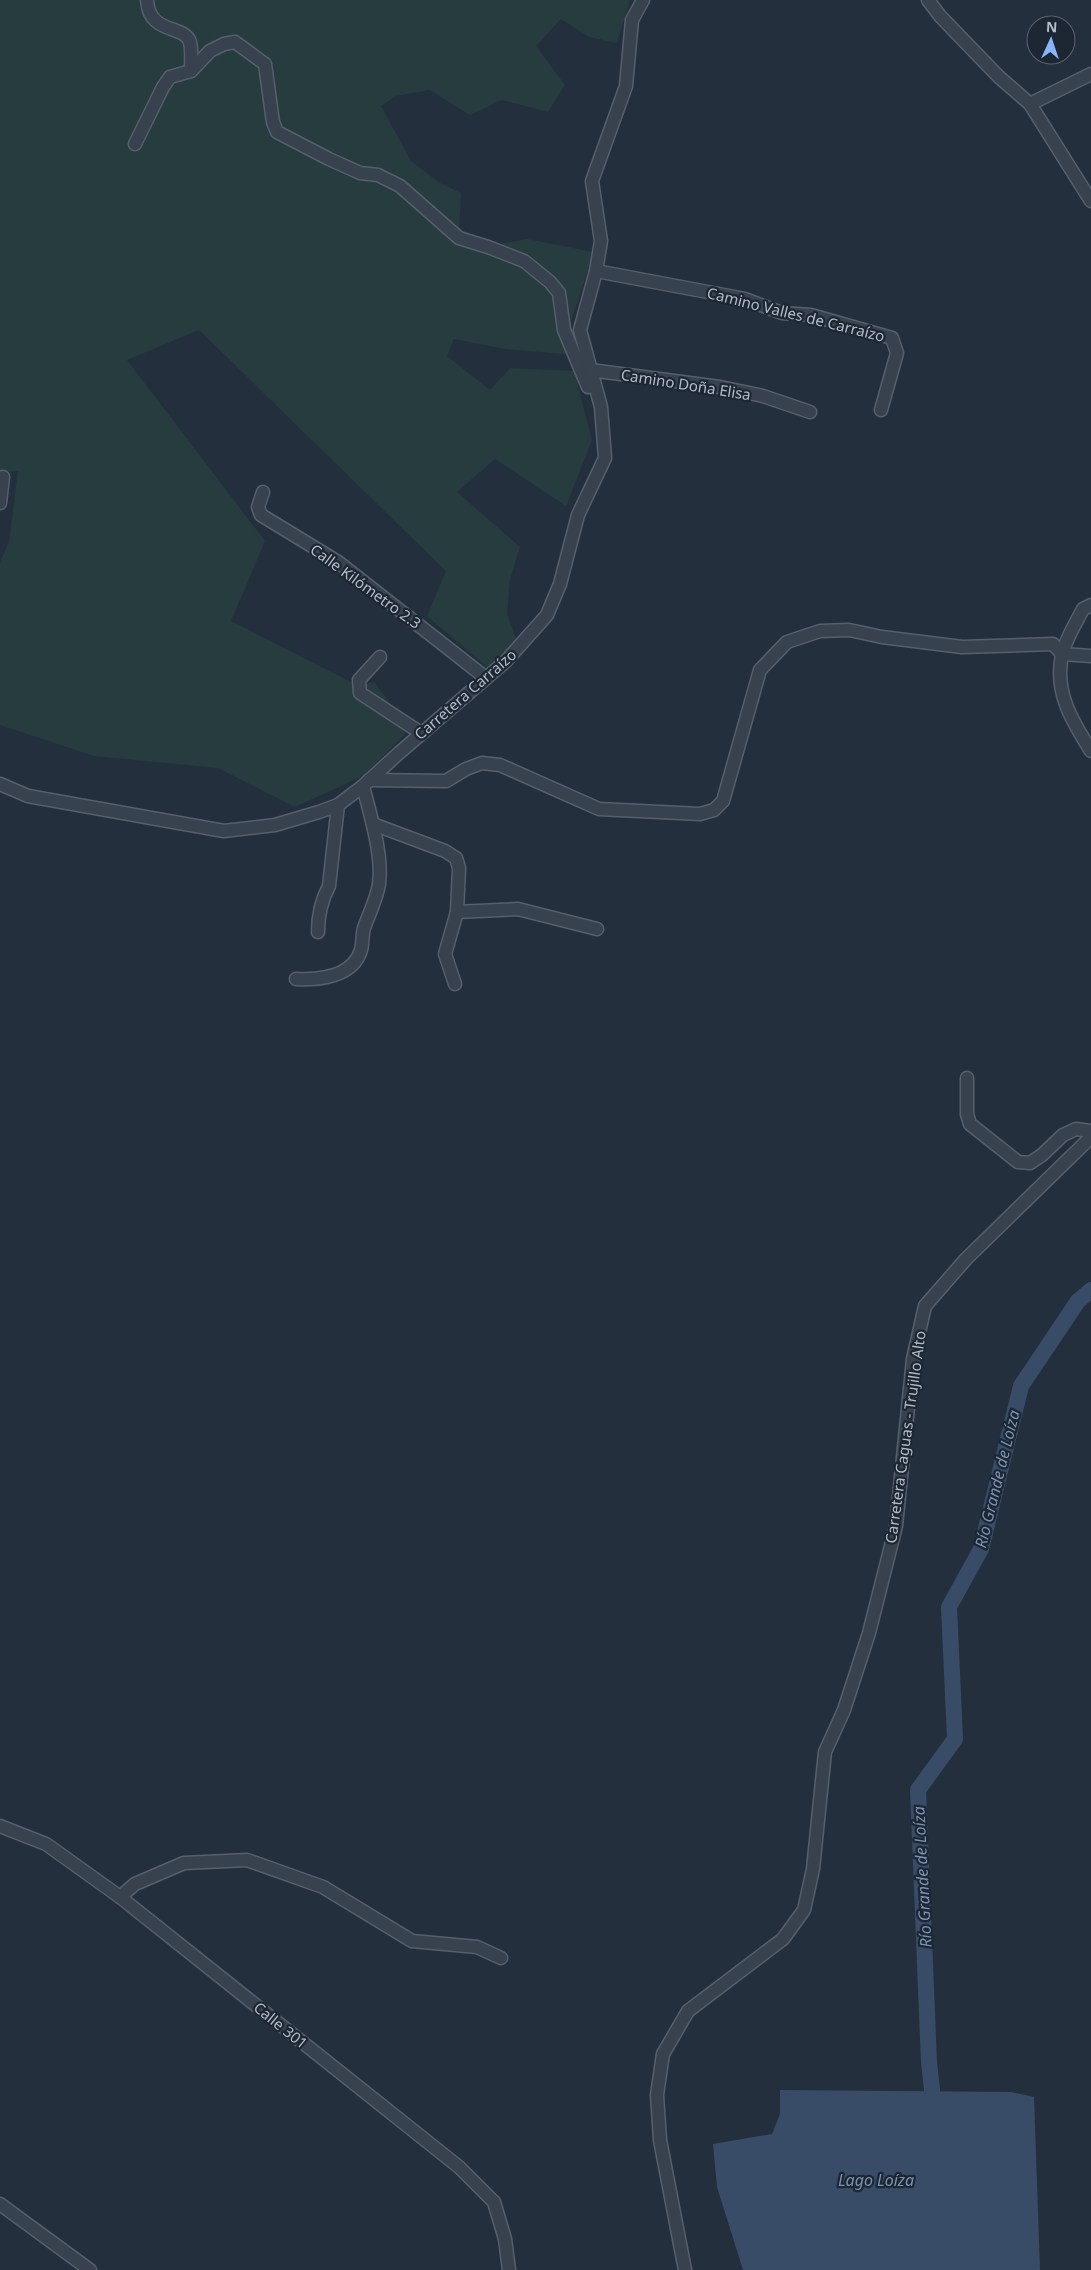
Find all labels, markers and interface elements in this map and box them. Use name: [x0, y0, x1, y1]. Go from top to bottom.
north arrow: [1026, 15, 1076, 65]
text: N: [1046, 17, 1058, 36]
street label: Camino Valles de Carraízo: [705, 282, 887, 346]
street label: Camino Doña Elisa: [620, 364, 752, 404]
street label: Calle Kilómetro 2.3: [307, 539, 425, 633]
street label: Carretera Carraízo: [410, 644, 520, 744]
street label: Carretera Caguas - Trujillo Alto: [880, 1329, 930, 1545]
water label: Río Grande de Loíza: [969, 1408, 1025, 1550]
water label: Río Grande de Loíza: [907, 1806, 937, 1948]
street label: Calle 301: [250, 1997, 312, 2053]
water label: Lago Loíza: [838, 2169, 914, 2191]

